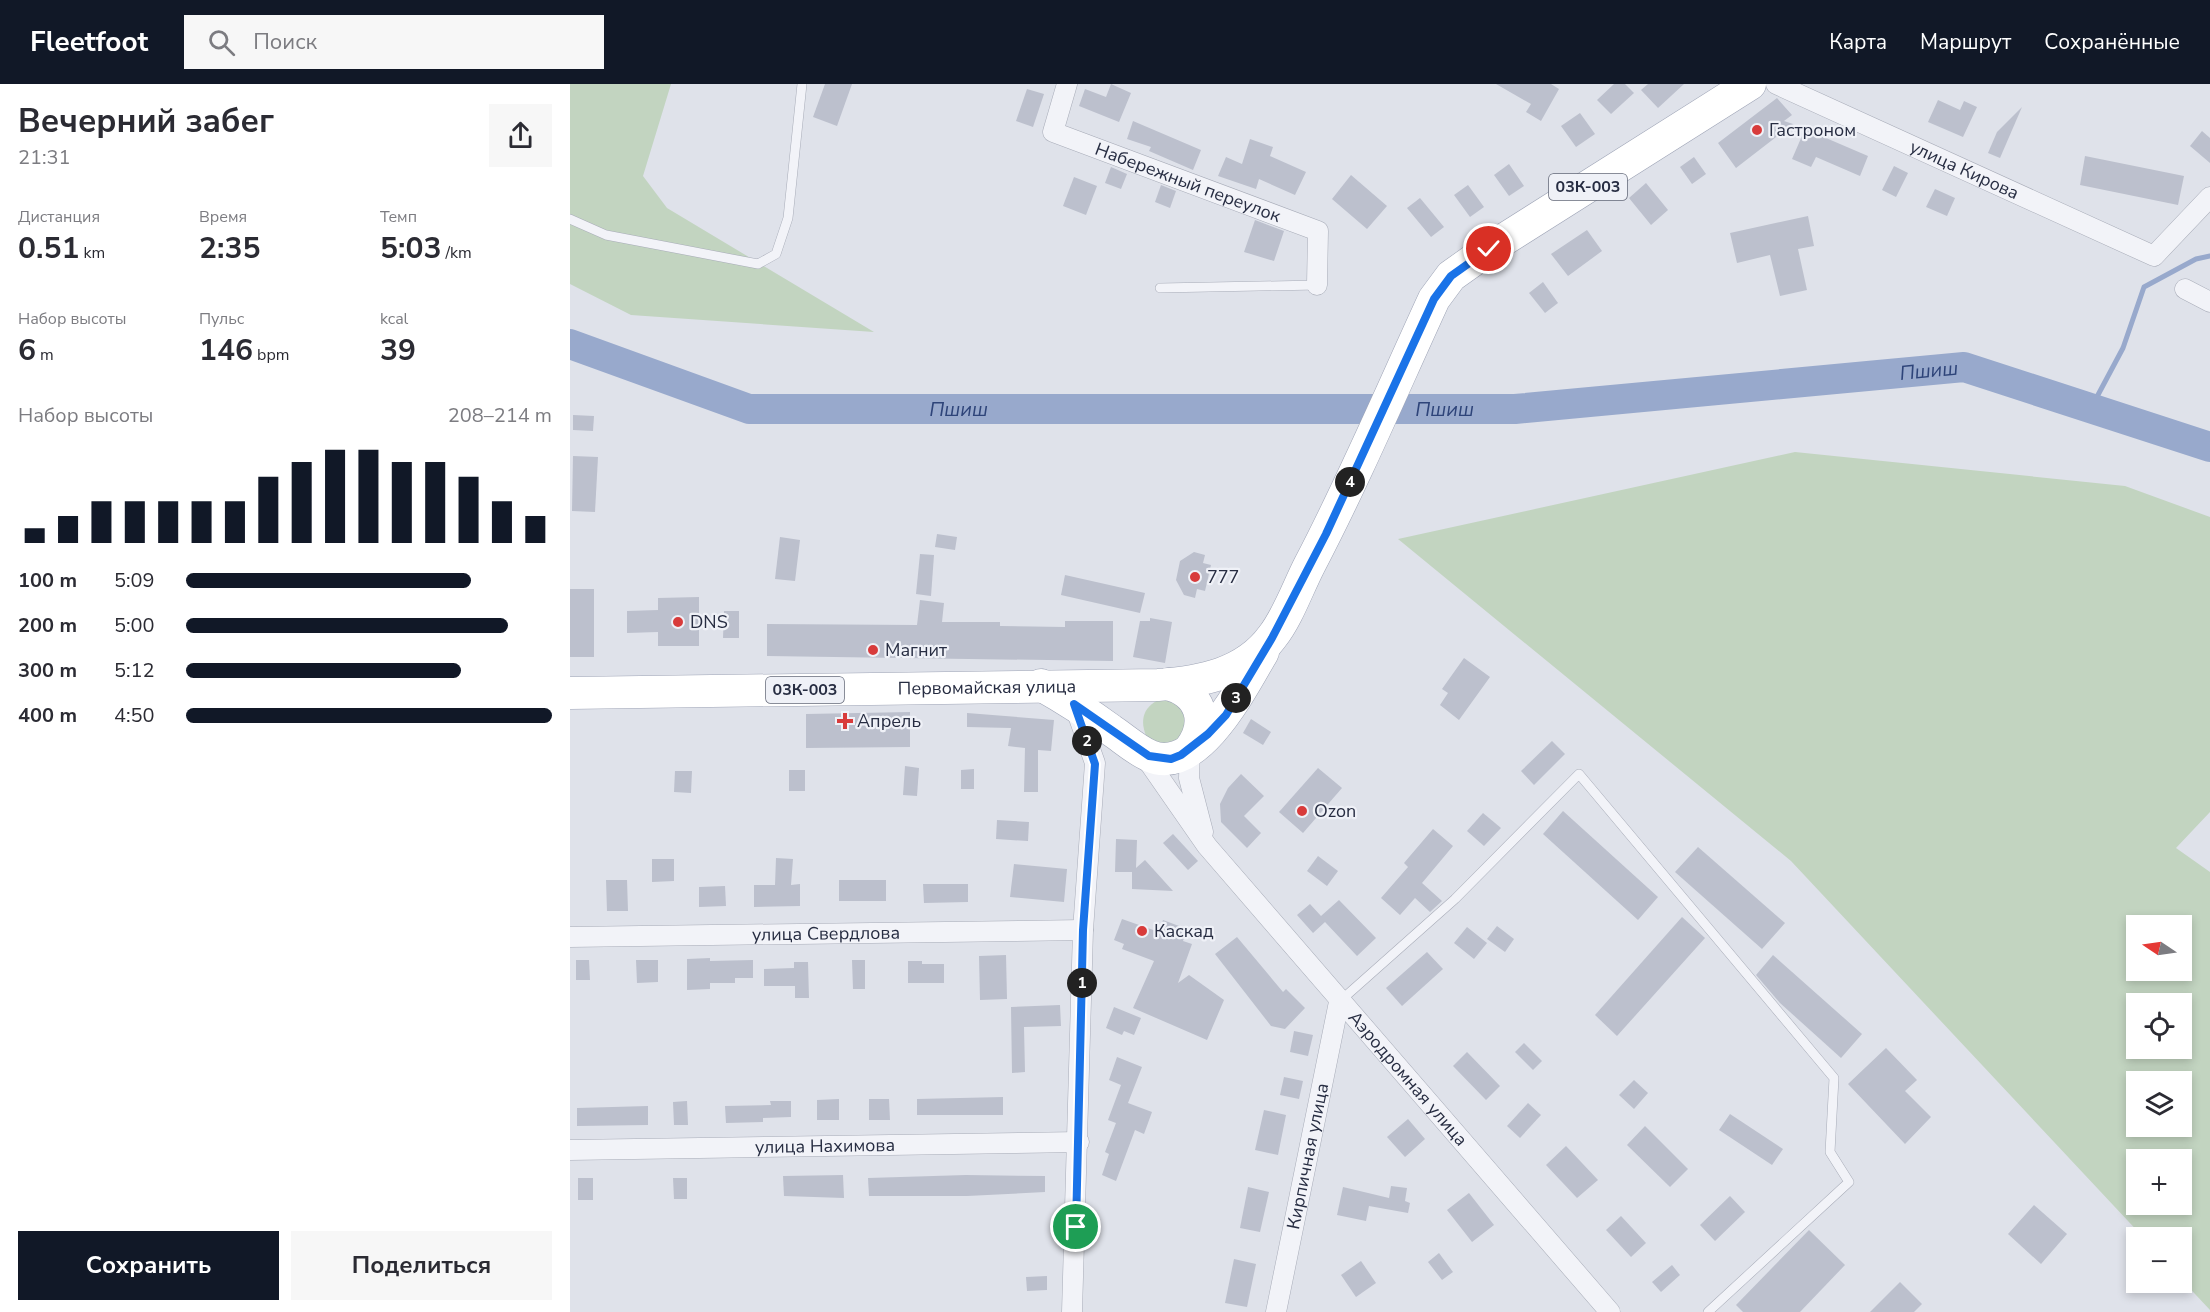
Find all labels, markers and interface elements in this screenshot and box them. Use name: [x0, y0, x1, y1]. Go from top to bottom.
search box: [184, 15, 604, 69]
text: Fleetfoot: [30, 23, 148, 61]
icon: search: [205, 26, 238, 59]
text: Поиск: [253, 27, 317, 57]
text: Карта: [1829, 28, 1887, 56]
text: Маршрут: [1920, 28, 2011, 56]
text: Сохранённые: [2044, 28, 2180, 56]
text: Вечерний забег: [18, 99, 274, 144]
button: share: [489, 104, 552, 167]
place label: Гастроном: [1769, 118, 1856, 142]
marker: Гастроном: [1750, 123, 1764, 137]
street label: улица Кирова: [1906, 135, 2023, 205]
street label: Набережный переулок: [1092, 137, 1285, 228]
text: 21:31: [18, 144, 71, 171]
road number: 03К-003: [1549, 174, 1627, 200]
text: Дистанция: [18, 206, 100, 228]
text: Время: [199, 206, 247, 228]
text: Темп: [380, 206, 417, 228]
pin: [1463, 223, 1514, 274]
text: 0.51: [18, 228, 79, 269]
text: 2:35: [199, 228, 260, 269]
text: 5:03: [380, 228, 441, 269]
icon: check: [1472, 232, 1505, 265]
text: km: [79, 242, 105, 264]
text: /km: [441, 242, 472, 264]
text: Набор высоты: [18, 308, 126, 330]
text: Пульс: [199, 308, 244, 330]
text: kcal: [380, 308, 408, 330]
text: 6: [18, 330, 36, 371]
text: 146: [199, 330, 253, 371]
text: 39: [380, 330, 416, 371]
text: m: [36, 344, 54, 366]
text: bpm: [253, 344, 289, 366]
water label: Пшиш: [1898, 354, 1959, 386]
water label: Пшиш: [929, 396, 988, 423]
water label: Пшиш: [1415, 396, 1474, 423]
text: Набор высоты: [18, 402, 153, 429]
text: 208–214 m: [448, 402, 552, 429]
pin: 4: [1335, 467, 1365, 497]
text: 4: [1345, 471, 1355, 493]
place label: 777: [1207, 565, 1239, 589]
text: 100 m: [18, 567, 77, 594]
text: 5:09: [114, 567, 155, 594]
marker: 777: [1188, 570, 1202, 584]
place label: DNS: [690, 610, 728, 634]
text: 200 m: [18, 612, 77, 639]
text: 5:00: [114, 612, 155, 639]
marker: DNS: [671, 615, 685, 629]
place label: Магнит: [885, 638, 947, 662]
marker: Магнит: [866, 643, 880, 657]
text: 300 m: [18, 657, 77, 684]
text: 5:12: [114, 657, 155, 684]
street label: Первомайская улица: [898, 674, 1076, 701]
road number: 03К-003: [766, 677, 844, 703]
pin: 3: [1221, 683, 1251, 713]
text: 3: [1231, 687, 1241, 709]
text: 400 m: [18, 702, 77, 729]
text: 4:50: [114, 702, 155, 729]
place label: Апрель: [857, 709, 921, 733]
marker: Апрель: [838, 714, 852, 728]
pin: 2: [1072, 726, 1102, 756]
text: 2: [1082, 730, 1092, 752]
place label: Ozon: [1314, 799, 1356, 823]
marker: Ozon: [1295, 804, 1309, 818]
north arrow: [2126, 915, 2192, 981]
map controls: [2126, 915, 2192, 1293]
place label: Каскад: [1154, 919, 1214, 943]
street label: улица Свердлова: [752, 920, 900, 947]
marker: Каскад: [1135, 924, 1149, 938]
pin: 1: [1067, 968, 1097, 998]
text: 1: [1077, 972, 1087, 994]
button: locate: [2126, 993, 2192, 1059]
street label: Аэродромная улица: [1343, 1006, 1473, 1151]
button: layers: [2126, 1071, 2192, 1137]
street label: Кирпичная улица: [1281, 1081, 1334, 1231]
street label: улица Нахимова: [755, 1133, 895, 1159]
button: +: [2126, 1149, 2192, 1215]
pin: [1050, 1201, 1101, 1252]
icon: arrive: [1059, 1210, 1092, 1243]
button: −: [2126, 1227, 2192, 1293]
button: Сохранить: [18, 1231, 279, 1300]
button: Поделиться: [291, 1231, 552, 1300]

